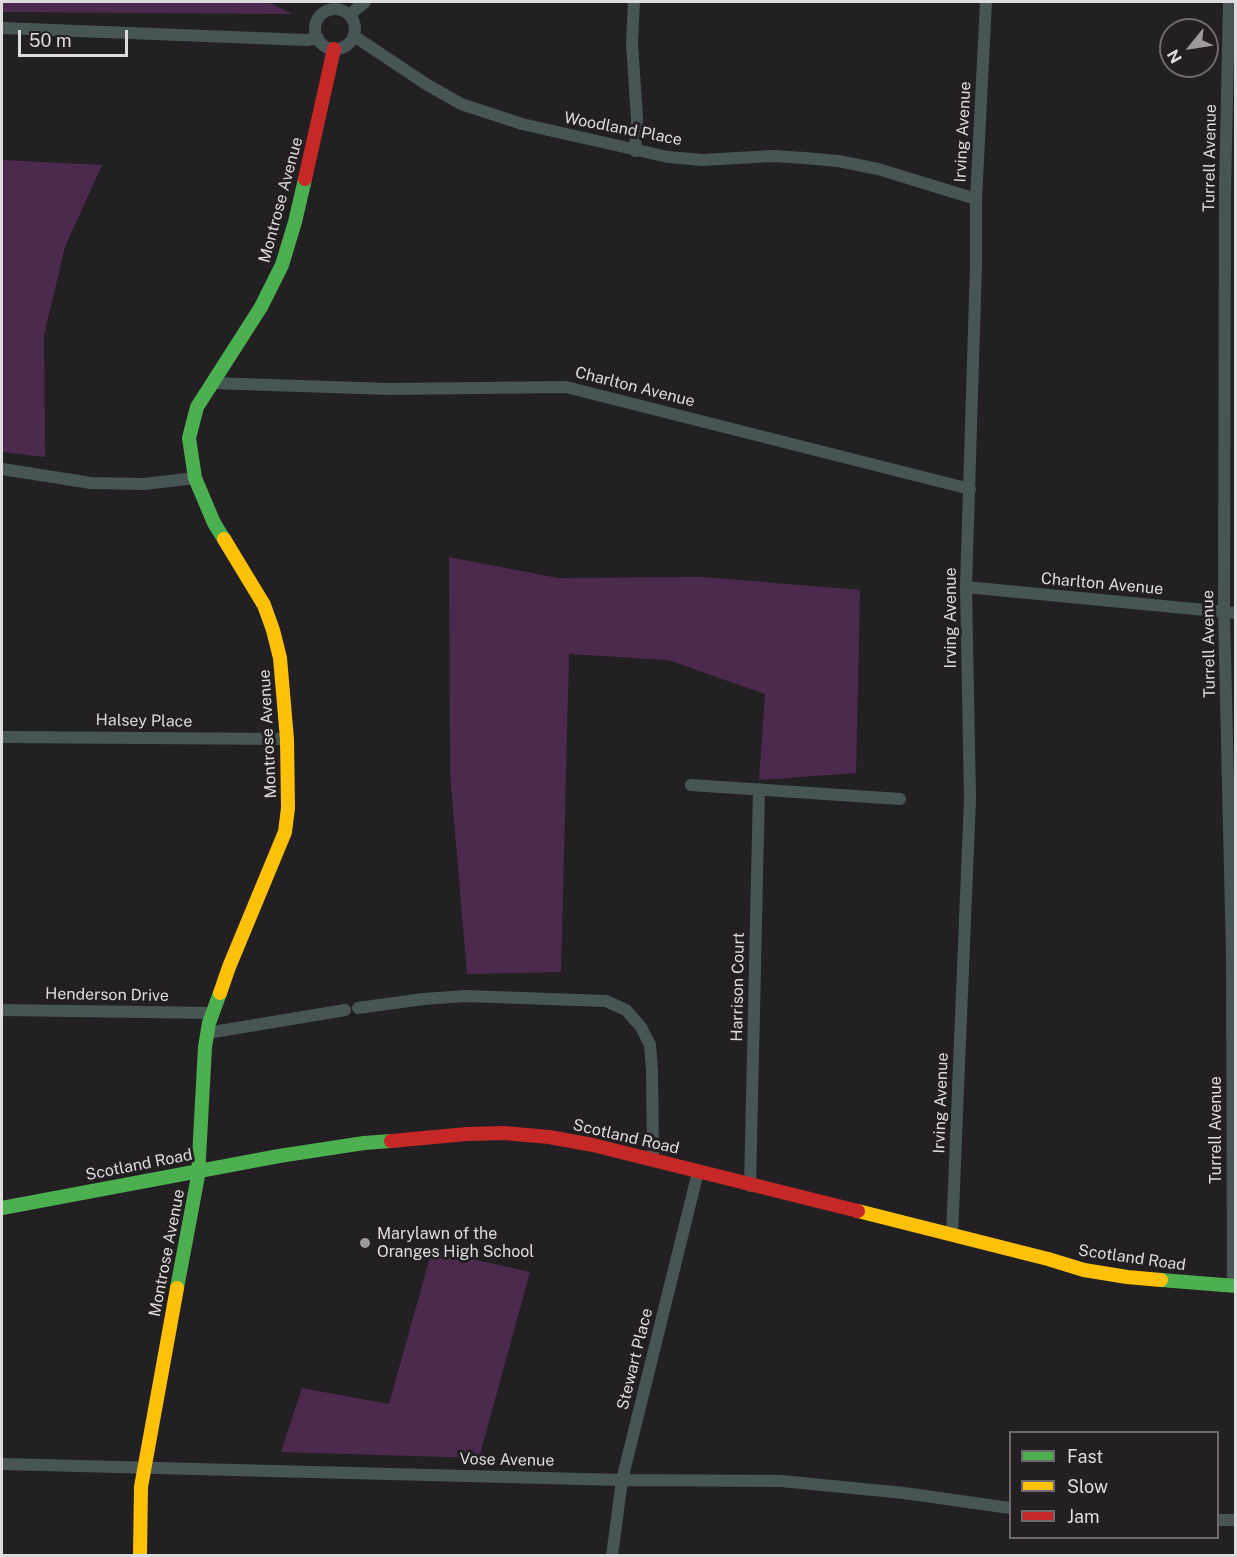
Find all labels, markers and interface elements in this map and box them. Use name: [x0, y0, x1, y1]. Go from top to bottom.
scale bar: [21, 18, 130, 56]
north arrow: [1159, 18, 1219, 78]
text: 50 m: [29, 30, 72, 51]
text: N: [1163, 46, 1186, 66]
street label: Irving Avenue: [951, 81, 975, 183]
street label: Turrell Avenue: [1199, 104, 1221, 212]
street label: Woodland Place: [562, 108, 684, 150]
street label: Montrose Avenue: [255, 135, 307, 265]
street label: Charlton Avenue: [573, 363, 697, 411]
street label: Irving Avenue: [941, 567, 961, 669]
street label: Charlton Avenue: [1040, 569, 1164, 599]
street label: Turrell Avenue: [1198, 590, 1220, 698]
street label: Montrose Avenue: [255, 669, 281, 799]
street label: Halsey Place: [96, 711, 192, 731]
street label: Harrison Court: [727, 932, 749, 1042]
street label: Henderson Drive: [45, 984, 169, 1006]
street label: Irving Avenue: [930, 1052, 952, 1154]
street label: Turrell Avenue: [1206, 1076, 1226, 1184]
street label: Scotland Road: [571, 1115, 681, 1159]
street label: Scotland Road: [84, 1145, 194, 1185]
street label: Montrose Avenue: [145, 1188, 189, 1318]
place label: Marylawn of the Oranges High School: [377, 1224, 534, 1262]
marker: Marylawn of the Oranges High School: [358, 1236, 372, 1250]
street label: Scotland Road: [1077, 1241, 1187, 1275]
street label: Stewart Place: [613, 1306, 657, 1412]
legend: [1009, 1431, 1219, 1539]
text: Fast: [1067, 1446, 1103, 1467]
street label: Vose Avenue: [459, 1450, 555, 1470]
text: Slow: [1067, 1476, 1108, 1497]
text: Jam: [1067, 1506, 1100, 1527]

